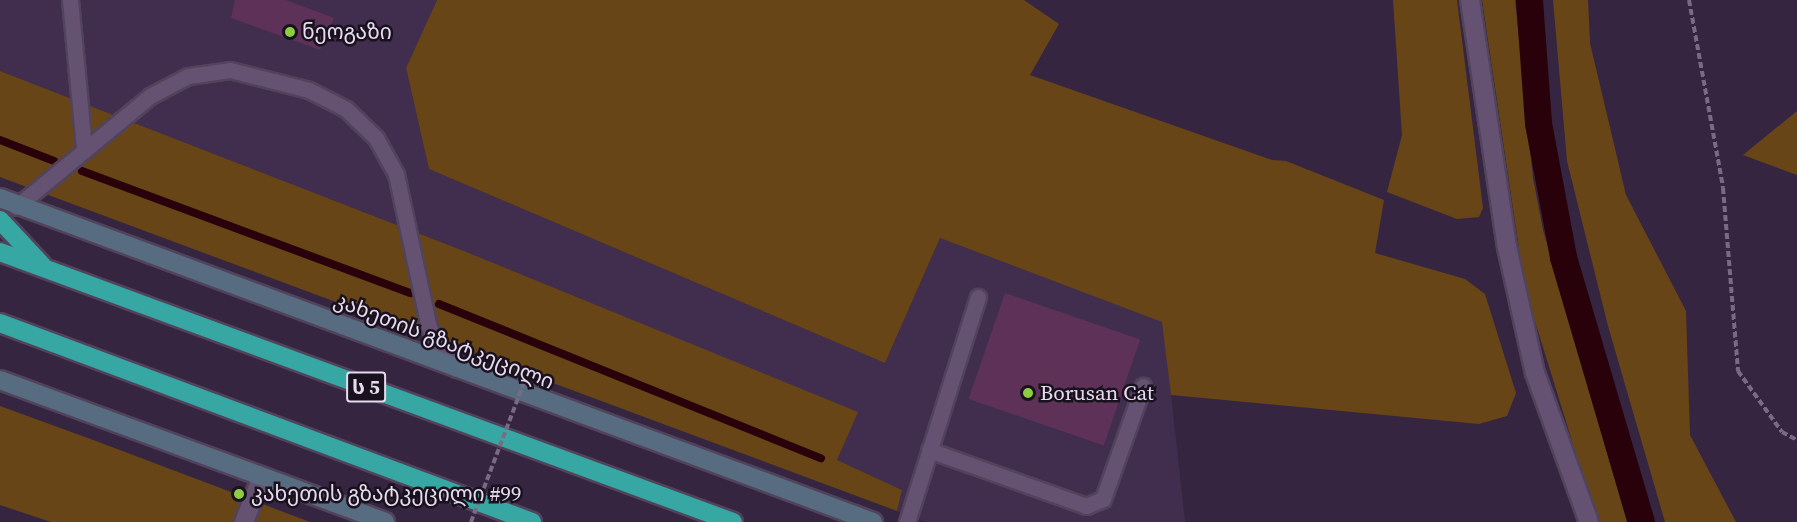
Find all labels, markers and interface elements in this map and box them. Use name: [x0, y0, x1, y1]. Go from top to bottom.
place label: ნეოგაზი: [302, 19, 392, 45]
marker: ნეოგაზი: [283, 25, 297, 39]
street label: კახეთის გზატკეცილი: [330, 287, 558, 395]
road number: ს 5: [345, 370, 387, 404]
place label: Borusan Cat: [1040, 380, 1154, 406]
marker: Borusan Cat: [1021, 386, 1035, 400]
place label: კახეთის გზატკეცილი #99: [251, 481, 522, 507]
marker: კახეთის გზატკეცილი #99: [232, 487, 246, 501]

